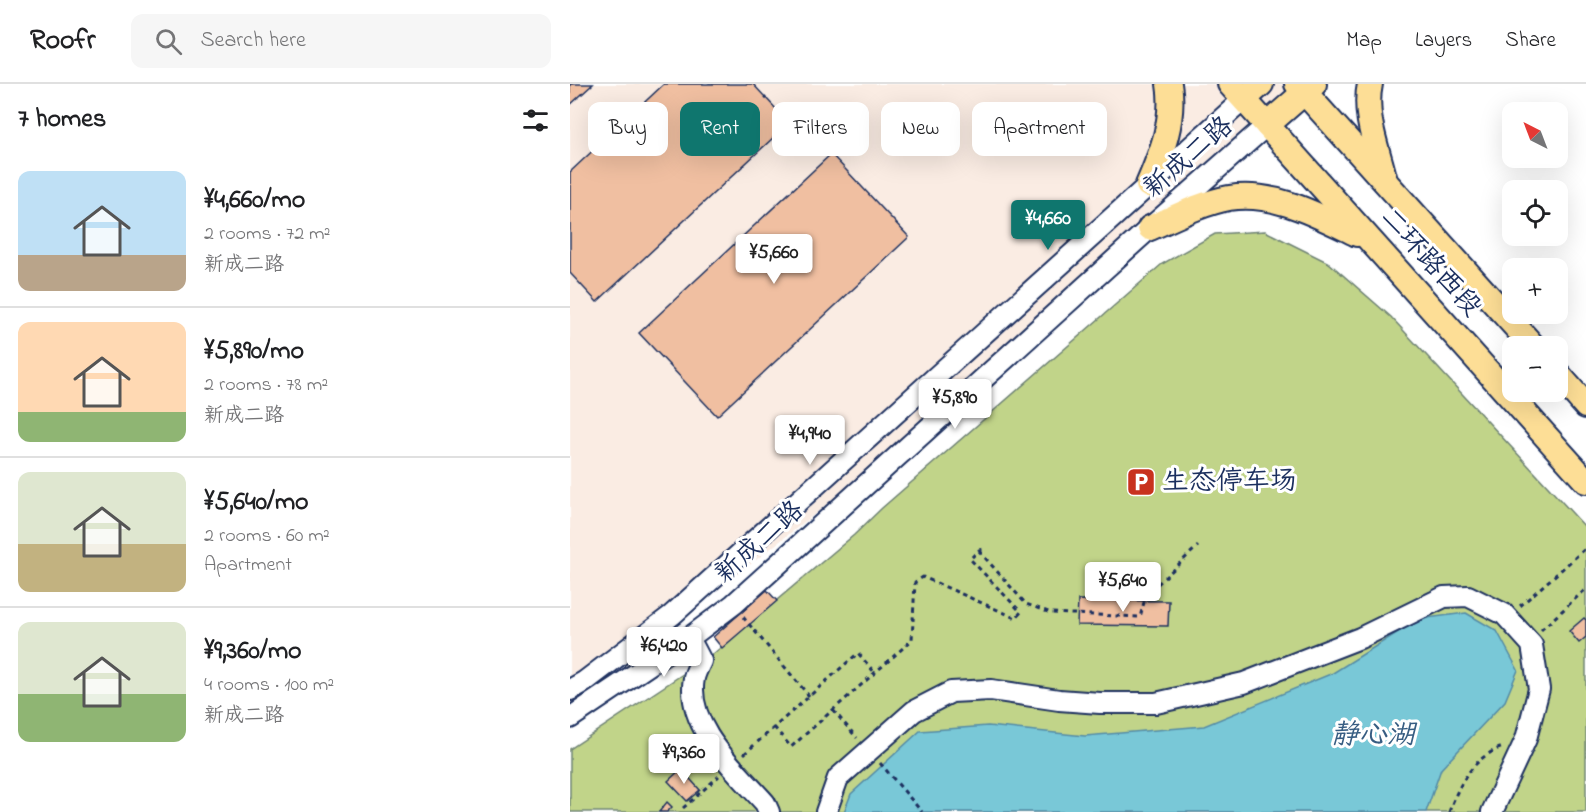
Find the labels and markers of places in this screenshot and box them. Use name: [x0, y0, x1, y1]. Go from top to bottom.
pin: ¥4,660: [999, 200, 1097, 251]
pin: ¥5,660: [725, 234, 823, 285]
pin: ¥5,890: [906, 379, 1004, 430]
pin: ¥4,940: [761, 415, 859, 466]
place label: 生态停车场: [1162, 463, 1297, 502]
parking icon: 生态停车场: [1125, 466, 1157, 498]
pin: ¥5,640: [1074, 562, 1172, 613]
pin: ¥6,420: [615, 627, 713, 678]
pin: ¥9,360: [635, 734, 733, 785]

